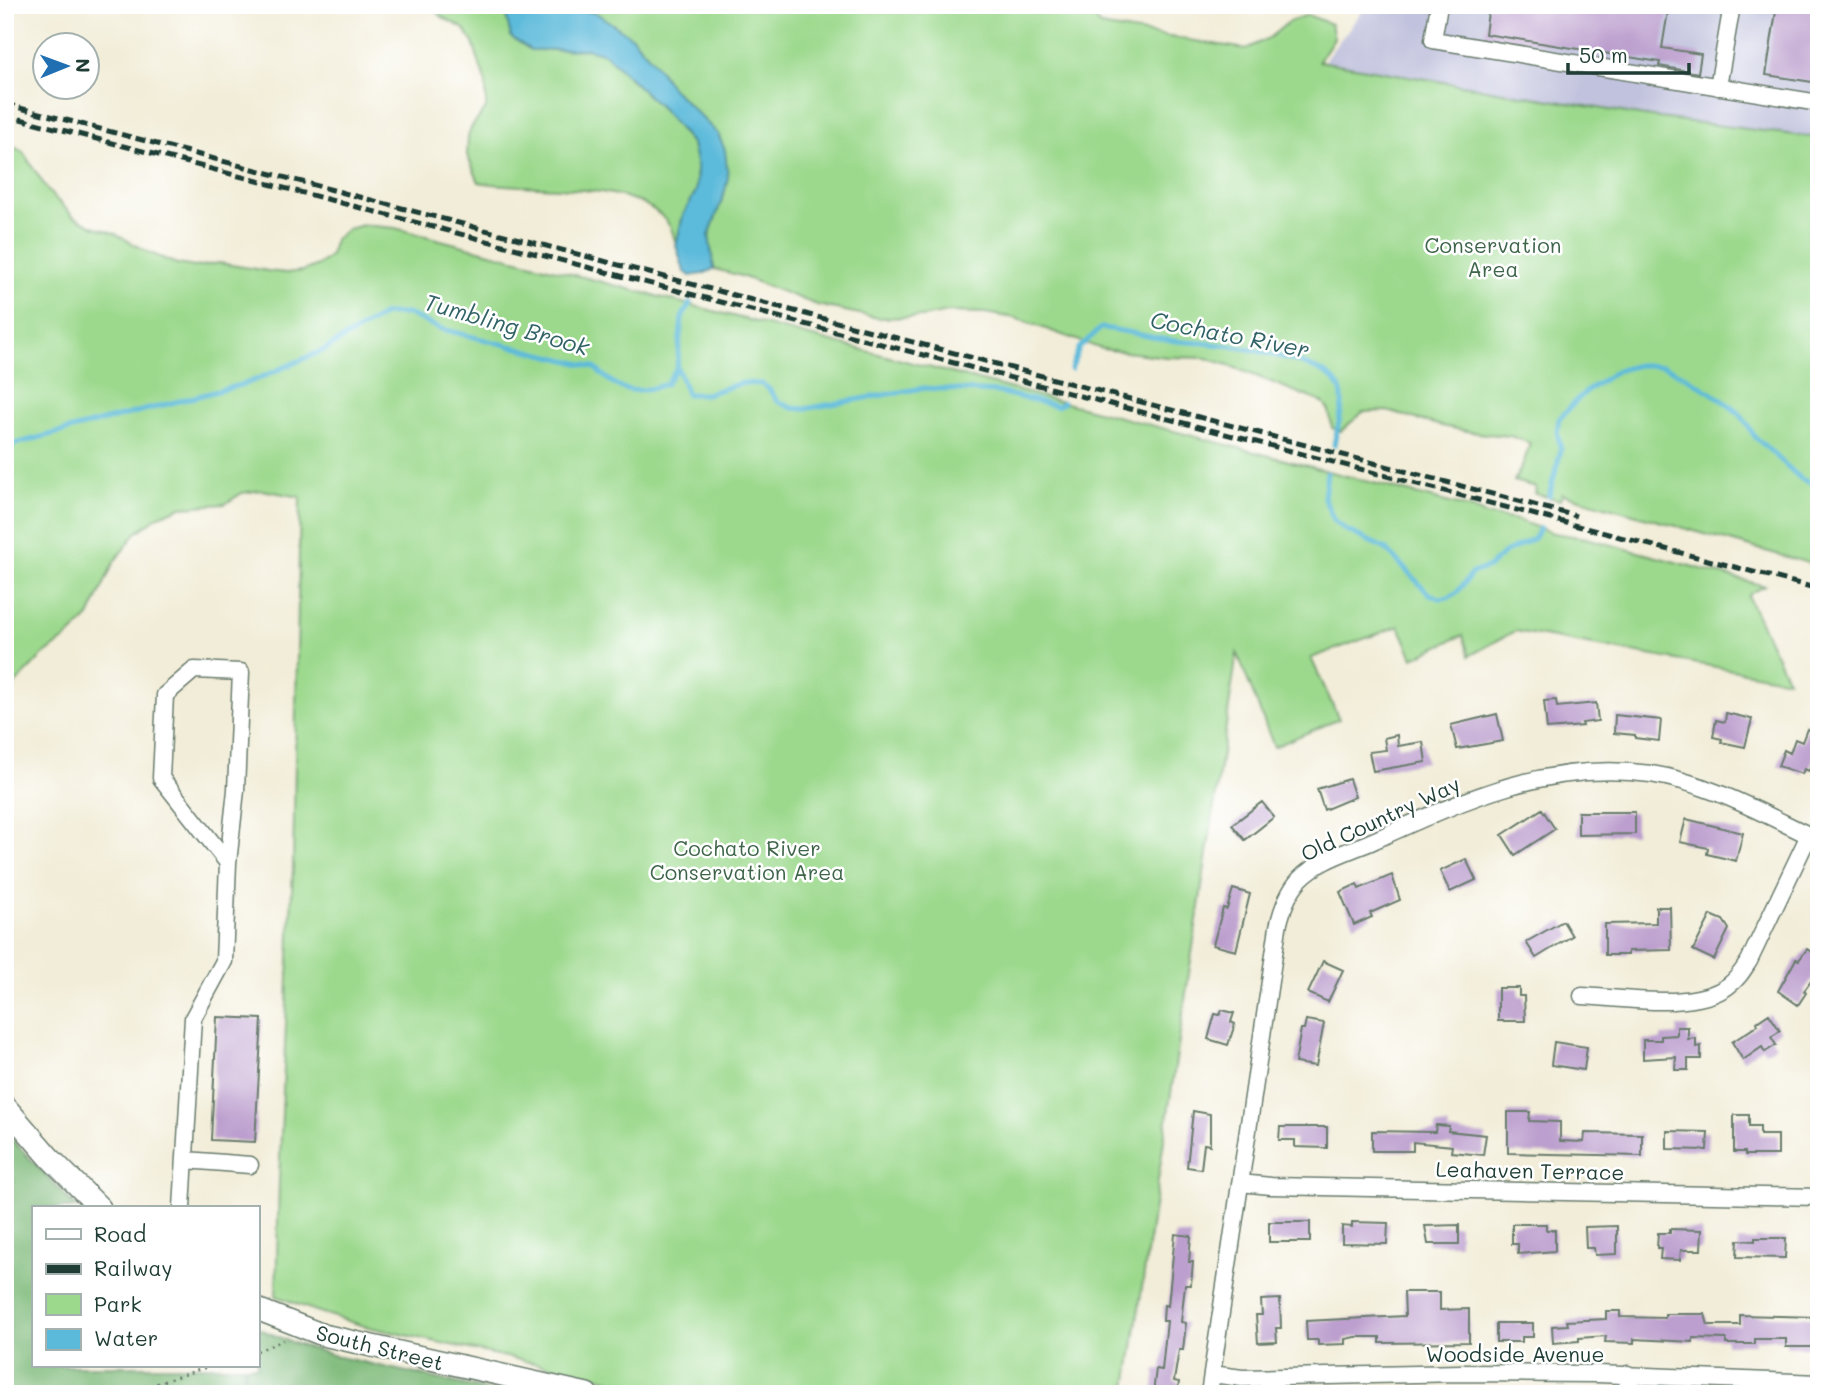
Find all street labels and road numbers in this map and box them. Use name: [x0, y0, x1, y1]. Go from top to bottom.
street label: Old Country Way: [1296, 769, 1464, 867]
street label: Leahaven Terrace: [1435, 1155, 1625, 1185]
street label: South Street: [313, 1318, 447, 1376]
street label: Woodside Avenue: [1426, 1340, 1604, 1367]

